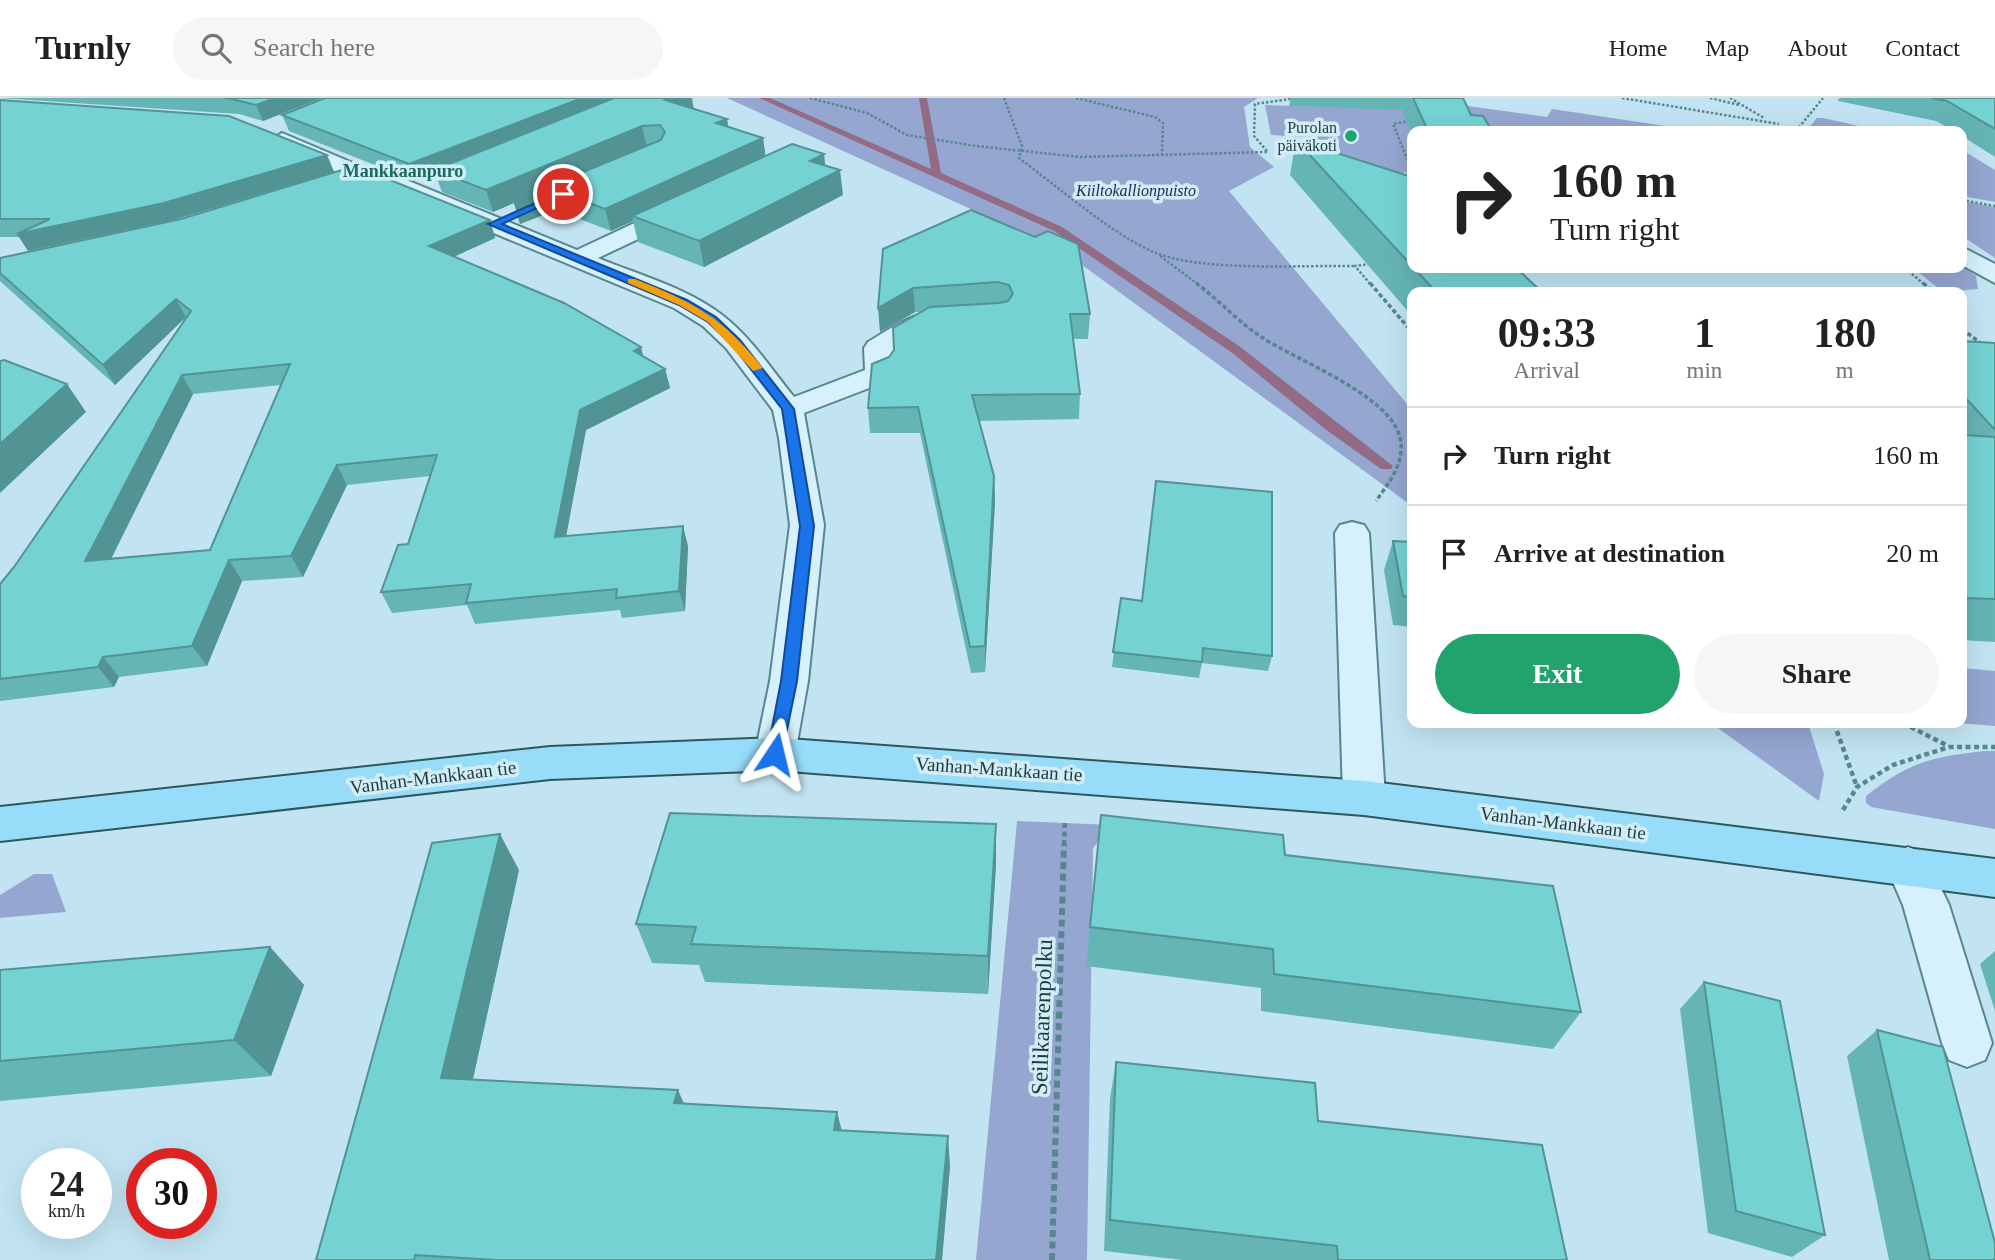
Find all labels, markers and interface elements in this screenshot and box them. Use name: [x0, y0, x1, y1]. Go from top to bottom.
search box: [173, 17, 663, 80]
icon: search: [197, 29, 235, 67]
text: Turnly: [35, 30, 131, 66]
text: Search here: [253, 33, 375, 62]
text: Home: [1609, 35, 1667, 61]
text: Map: [1705, 35, 1749, 61]
text: About: [1787, 35, 1847, 61]
text: Contact: [1885, 35, 1960, 61]
place label: Purolan päiväkoti: [1277, 119, 1338, 155]
marker: Purolan päiväkoti: [1343, 128, 1359, 144]
text: 160 m: [1550, 153, 1677, 208]
icon: right: [1435, 154, 1526, 245]
district label: Mankkaanpuro: [343, 161, 463, 181]
pin: [533, 164, 593, 224]
icon: arrive: [544, 175, 582, 213]
park label: Kiiltokallionpuisto: [1075, 182, 1196, 200]
text: Turn right: [1550, 211, 1680, 247]
text: 09:33: [1498, 310, 1596, 356]
text: 1: [1694, 310, 1715, 356]
text: 180: [1813, 310, 1876, 356]
text: Arrival: [1514, 358, 1580, 383]
text: min: [1687, 358, 1722, 383]
text: m: [1836, 358, 1854, 383]
icon: right: [1435, 437, 1473, 475]
text: Turn right: [1494, 441, 1611, 470]
text: 160 m: [1873, 441, 1939, 470]
icon: arrive: [1435, 535, 1473, 573]
text: Arrive at destination: [1494, 539, 1725, 568]
text: 20 m: [1886, 539, 1939, 568]
button: Exit: [1435, 634, 1680, 714]
button: Share: [1694, 634, 1939, 714]
position arrow: [738, 717, 812, 791]
street label: Vanhan-Mankkaan tie: [915, 753, 1083, 785]
street label: Vanhan-Mankkaan tie: [349, 756, 517, 798]
street label: Vanhan-Mankkaan tie: [1479, 802, 1647, 844]
street label: Seilikaarenpolku: [1027, 938, 1057, 1095]
speed limit sign: 30: [126, 1148, 217, 1239]
text: 24: [49, 1165, 84, 1204]
text: km/h: [48, 1201, 85, 1221]

